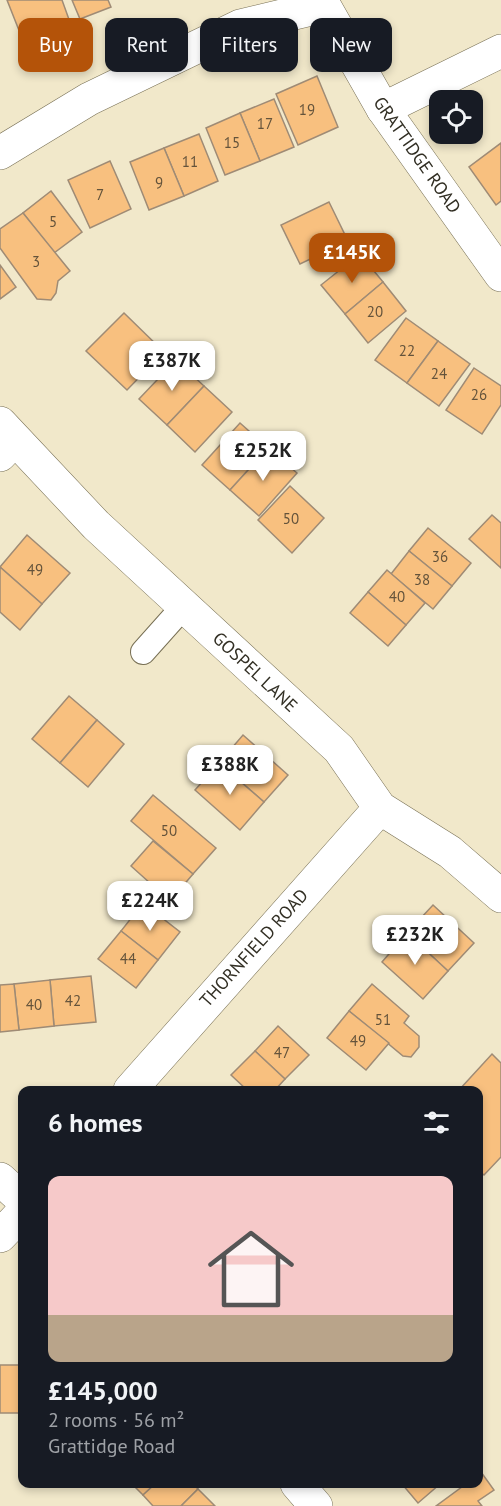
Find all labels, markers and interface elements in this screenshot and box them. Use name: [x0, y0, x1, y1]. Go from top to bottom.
chip: Buy: [18, 18, 93, 72]
chip: Rent: [105, 18, 188, 72]
chip: Filters: [200, 18, 298, 72]
chip: New: [310, 18, 392, 72]
map controls: [429, 90, 483, 144]
button: locate: [429, 90, 483, 144]
street label: GRATTIDGE ROAD: [369, 92, 466, 218]
house number: 19: [299, 100, 315, 119]
house number: 17: [257, 114, 273, 133]
house number: 15: [224, 133, 240, 152]
house number: 11: [182, 152, 198, 171]
house number: 9: [155, 173, 163, 192]
house number: 7: [96, 185, 104, 204]
house number: 5: [49, 212, 57, 231]
pin: £145K: [310, 233, 394, 284]
text: £145K: [323, 239, 381, 265]
house number: 3: [32, 252, 40, 271]
house number: 20: [367, 302, 383, 321]
pin: £387K: [130, 341, 214, 392]
house number: 22: [399, 341, 415, 360]
text: £387K: [143, 347, 201, 373]
house number: 24: [431, 364, 447, 383]
house number: 26: [471, 385, 487, 404]
pin: £252K: [221, 431, 305, 482]
text: £252K: [234, 437, 292, 463]
house number: 50: [283, 509, 299, 528]
house number: 36: [432, 547, 448, 566]
house number: 49: [27, 560, 43, 579]
house number: 38: [414, 570, 430, 589]
house number: 40: [389, 587, 405, 606]
street label: GOSPEL LANE: [208, 627, 303, 717]
pin: £388K: [188, 745, 272, 796]
text: £388K: [201, 751, 259, 777]
house number: 50: [161, 821, 177, 840]
pin: £224K: [108, 881, 192, 932]
street label: THORNFIELD ROAD: [194, 884, 313, 1012]
text: £224K: [121, 887, 179, 913]
pin: £232K: [373, 915, 457, 966]
text: £232K: [386, 921, 444, 947]
house number: 44: [120, 949, 136, 968]
house number: 42: [65, 991, 81, 1010]
house number: 40: [26, 995, 42, 1014]
house number: 51: [375, 1010, 391, 1029]
house number: 49: [350, 1031, 366, 1050]
house number: 47: [274, 1043, 290, 1062]
text: 6 homes: [48, 1106, 143, 1139]
icon: filters: [420, 1106, 453, 1139]
icon: home: [197, 1215, 305, 1323]
text: £145,000: [48, 1374, 158, 1407]
text: 2 rooms · 56 m²: [48, 1407, 184, 1433]
text: Grattidge Road: [48, 1433, 175, 1459]

